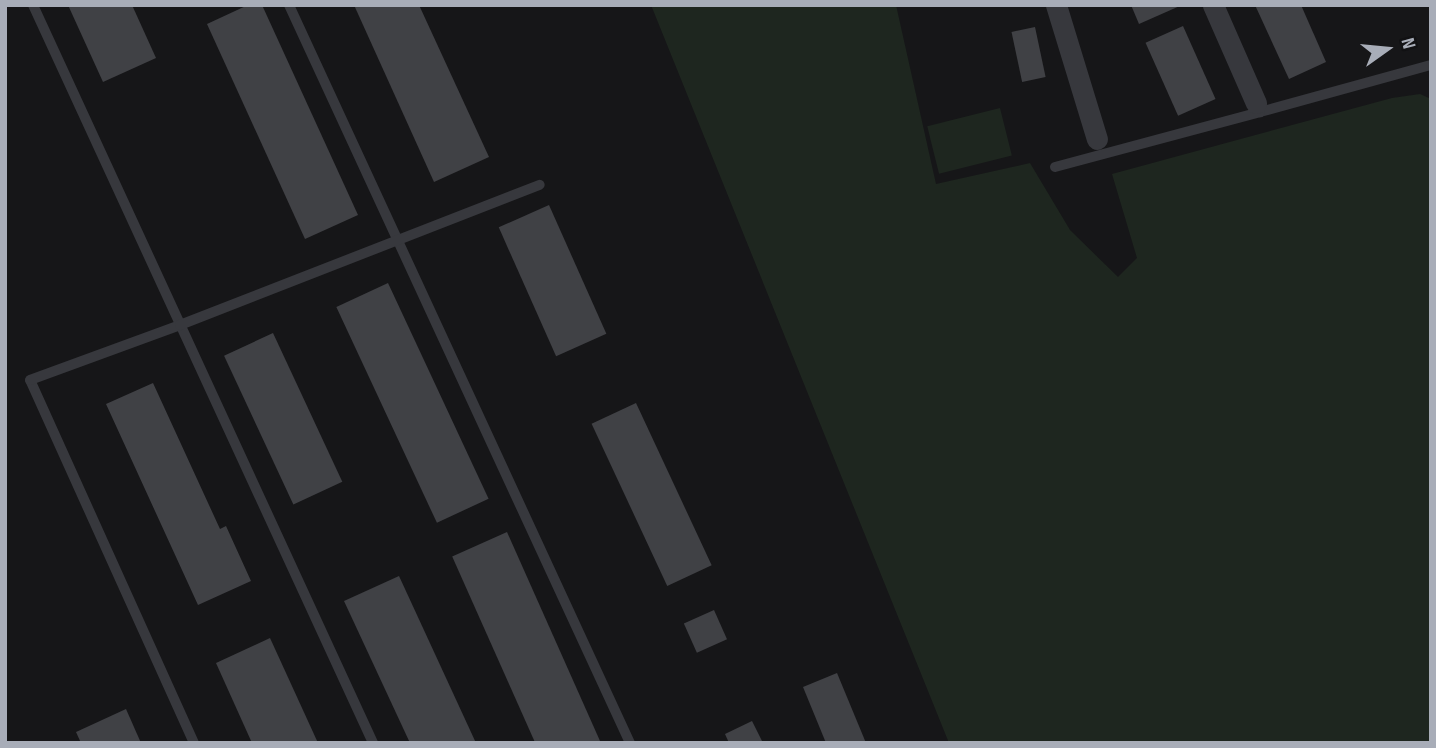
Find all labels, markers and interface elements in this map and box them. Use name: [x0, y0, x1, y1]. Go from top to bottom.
north arrow: [1352, 14, 1422, 84]
text: N: [1395, 36, 1420, 51]

